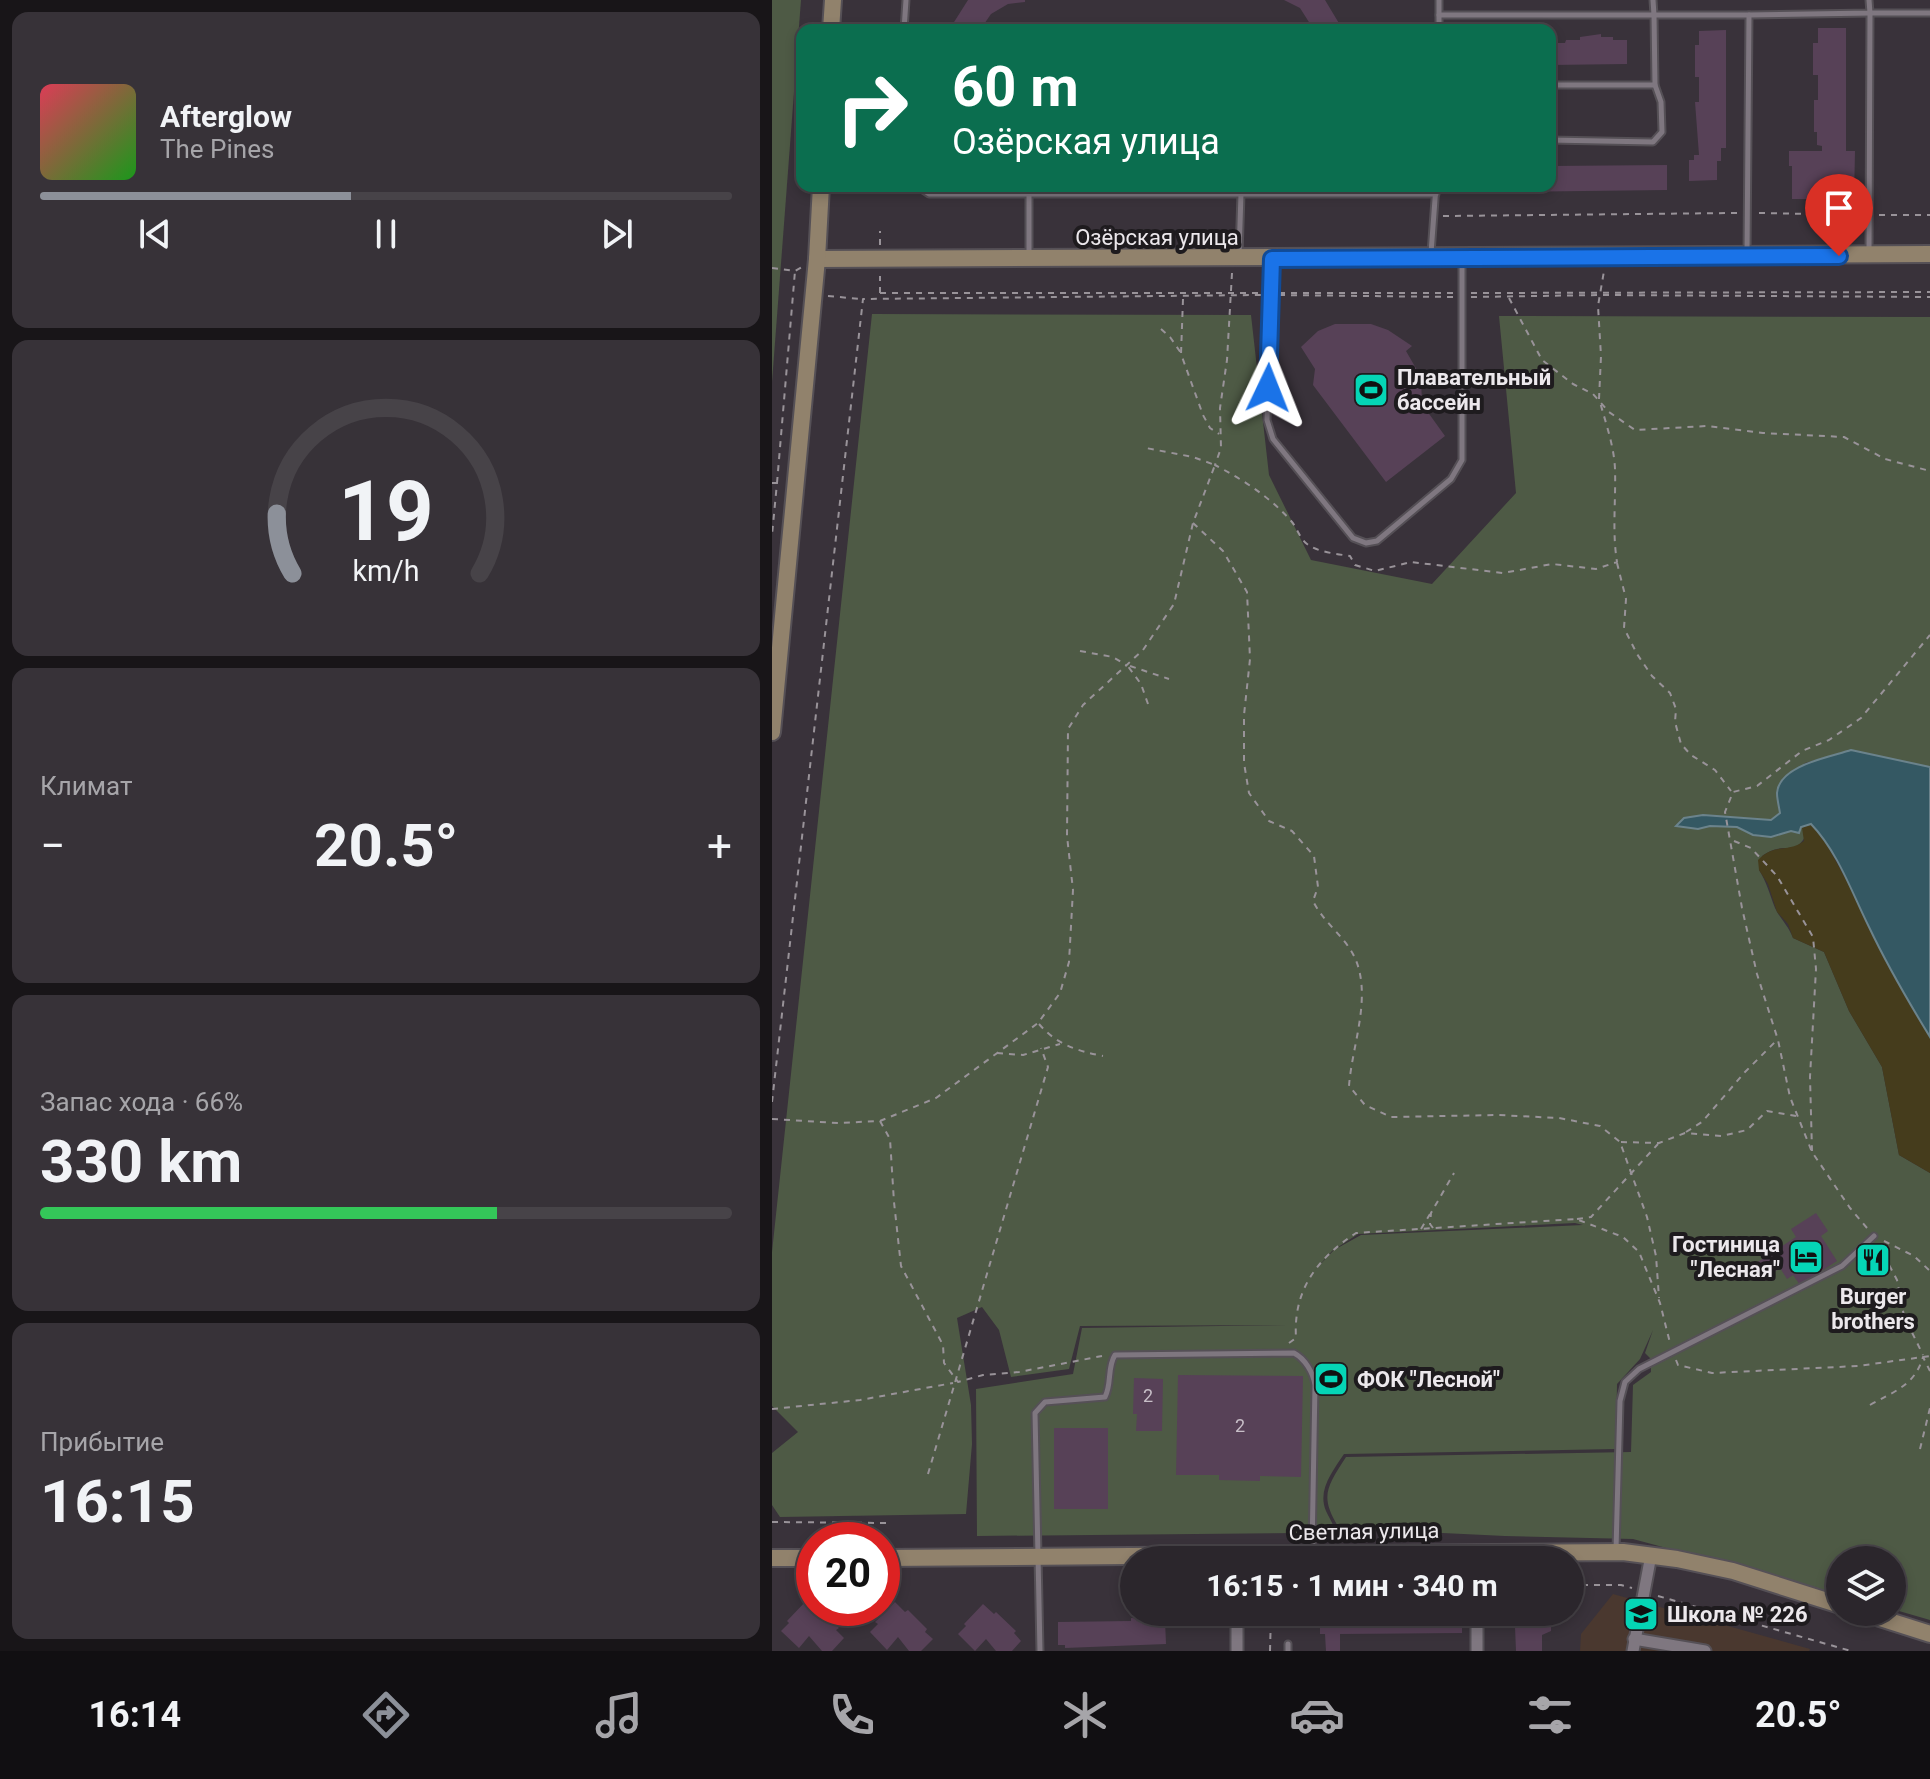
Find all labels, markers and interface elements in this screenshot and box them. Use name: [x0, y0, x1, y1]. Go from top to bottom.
text: 60 m: [952, 54, 1079, 120]
icon: right: [820, 56, 924, 160]
text: Afterglow: [160, 99, 292, 134]
text: Озёрская улица: [952, 121, 1220, 163]
text: The Pines: [160, 134, 274, 164]
pin: [1805, 174, 1873, 256]
icon: arrive: [1817, 186, 1861, 230]
icon: previous: [133, 212, 177, 256]
icon: pause: [364, 212, 408, 256]
icon: next: [595, 212, 639, 256]
street label: Озёрская улица: [1075, 225, 1239, 250]
position arrow: [1226, 346, 1310, 430]
place label: Плавательный бассейн: [1397, 365, 1551, 415]
sports icon: Плавательный бассейн: [1352, 371, 1390, 409]
text: 19: [338, 462, 434, 559]
text: km/h: [352, 554, 420, 588]
text: Климат: [40, 771, 132, 801]
text: 20.5°: [314, 810, 458, 881]
text: −: [40, 820, 65, 872]
text: +: [707, 820, 732, 872]
text: Запас хода · 66%: [40, 1087, 243, 1117]
text: 330 km: [40, 1126, 242, 1197]
place label: Гостиница "Лесная": [1672, 1232, 1780, 1282]
hotel icon: Гостиница "Лесная": [1787, 1238, 1825, 1276]
restaurant icon: Burger brothers: [1854, 1241, 1892, 1279]
place label: Burger brothers: [1831, 1284, 1915, 1334]
sports icon: ФОК "Лесной": [1312, 1360, 1350, 1398]
place label: ФОК "Лесной": [1357, 1367, 1500, 1392]
house number: 2: [1143, 1385, 1153, 1406]
house number: 2: [1235, 1415, 1245, 1436]
text: Прибытие: [40, 1427, 164, 1457]
text: 16:15: [40, 1466, 195, 1537]
street label: Светлая улица: [1288, 1518, 1440, 1545]
speed limit sign: 20: [796, 1522, 900, 1626]
map controls: [1826, 1546, 1906, 1626]
button: layers: [1826, 1546, 1906, 1626]
text: 16:15 · 1 мин · 340 m: [1206, 1568, 1498, 1603]
school or university icon: Школа № 226: [1622, 1595, 1660, 1633]
place label: Школа № 226: [1667, 1602, 1808, 1627]
icon: directions: [358, 1687, 414, 1743]
icon: music: [591, 1687, 647, 1743]
icon: phone: [824, 1687, 880, 1743]
icon: climate: [1057, 1687, 1113, 1743]
icon: car: [1289, 1687, 1345, 1743]
icon: filters: [1522, 1687, 1578, 1743]
text: 16:14: [88, 1694, 181, 1736]
text: 20.5°: [1755, 1694, 1842, 1736]

